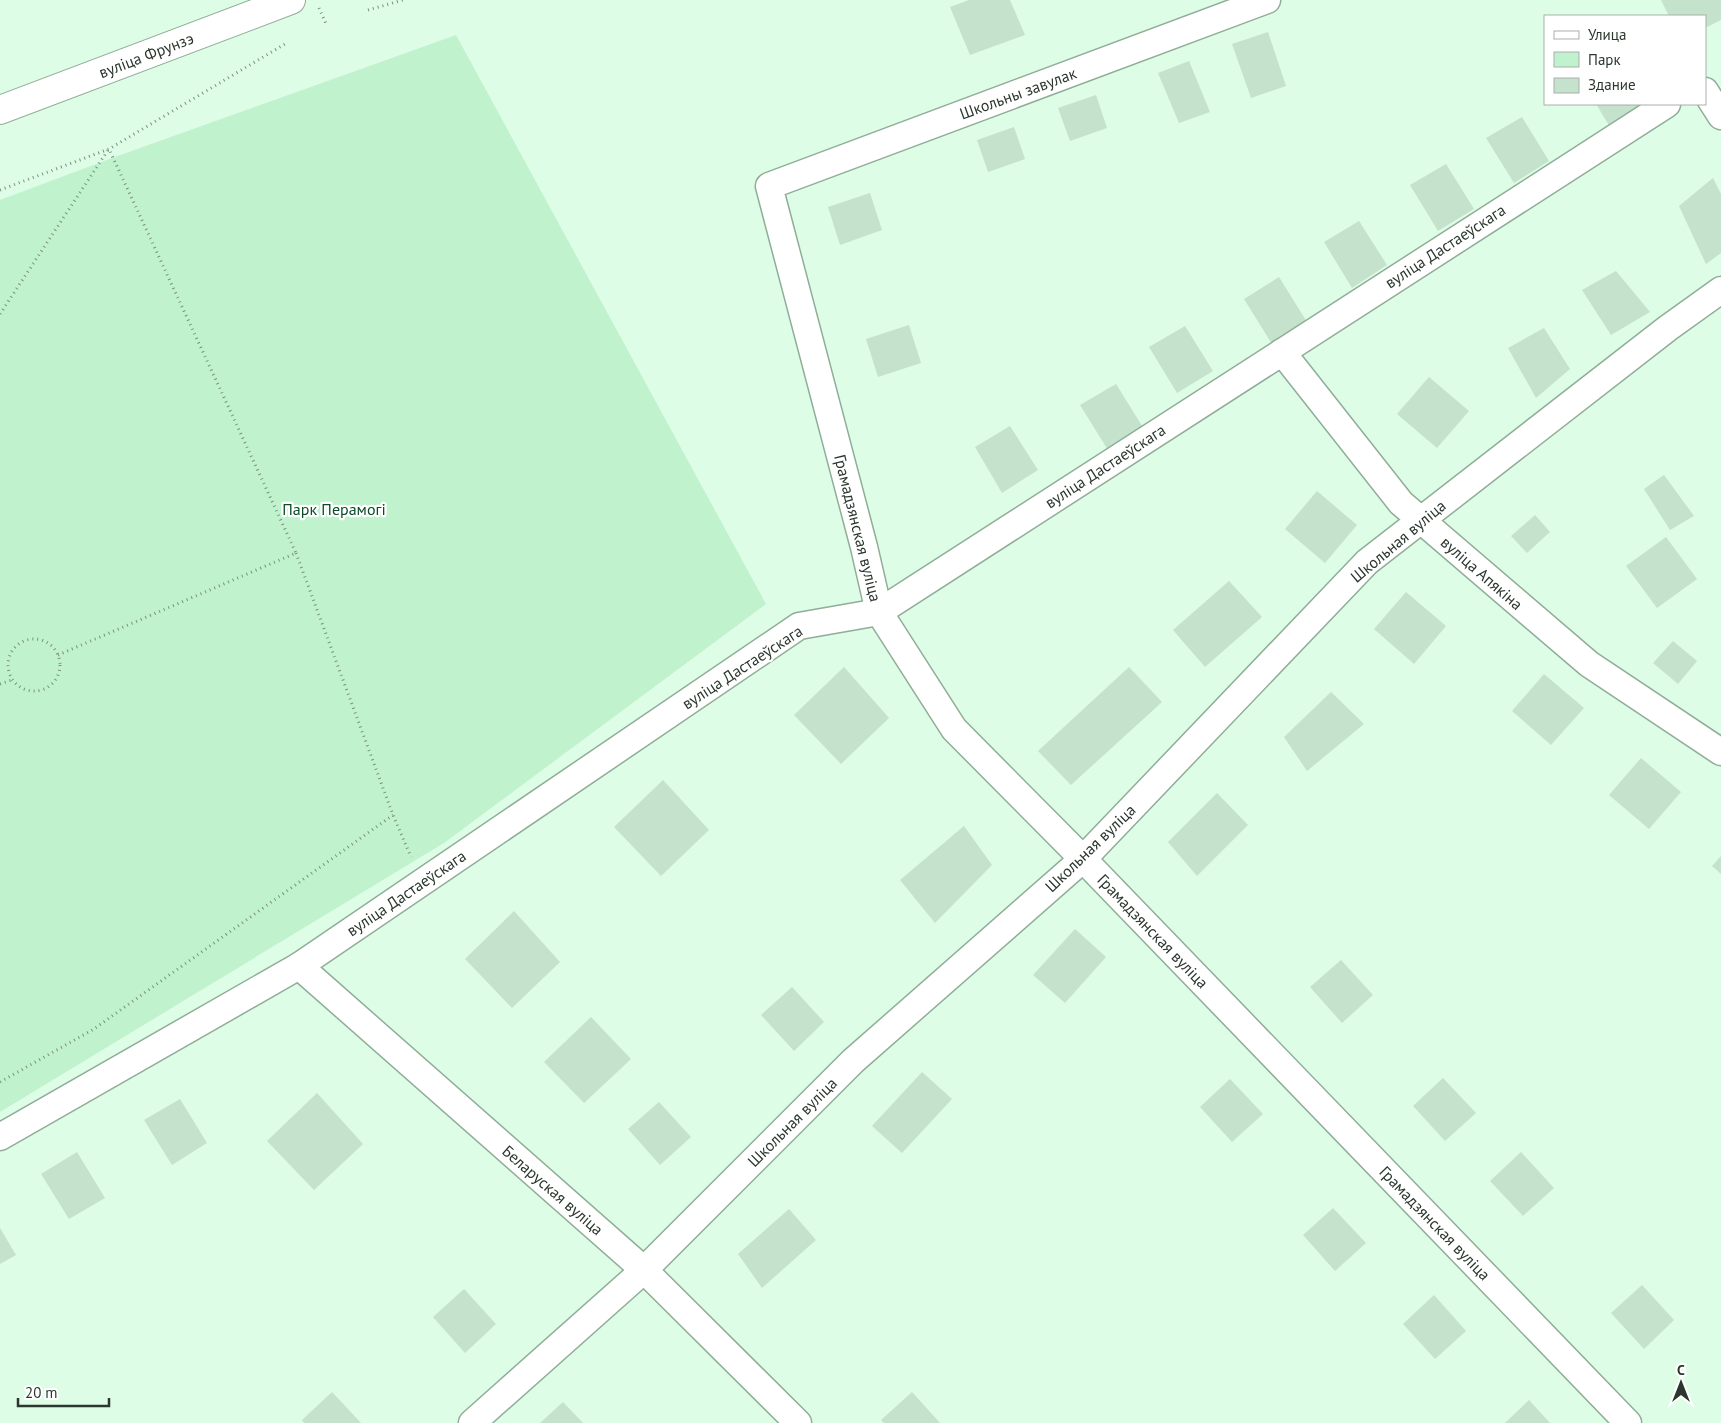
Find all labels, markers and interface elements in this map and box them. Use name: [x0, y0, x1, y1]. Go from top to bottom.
legend: [1544, 15, 1706, 105]
text: Улица: [1588, 25, 1626, 44]
street label: вуліца Фрунзэ: [96, 28, 196, 82]
text: Парк: [1588, 50, 1621, 69]
street label: Школьны завулак: [957, 62, 1079, 123]
text: Здание: [1588, 75, 1636, 94]
street label: вуліца Дастаеўскага: [1381, 200, 1509, 292]
street label: вуліца Дастаеўскага: [1041, 420, 1169, 512]
street label: Грамадзянская вуліца: [830, 452, 886, 604]
street label: Школьная вуліца: [1346, 495, 1450, 587]
park label: Парк Перамогі: [282, 499, 386, 519]
street label: вуліца Апякіна: [1437, 532, 1527, 614]
street label: вуліца Дастаеўскага: [678, 621, 806, 713]
street label: Школьная вуліца: [1041, 800, 1139, 896]
street label: вуліца Дастаеўскага: [342, 846, 470, 940]
street label: Грамадзянская вуліца: [1093, 870, 1213, 992]
street label: Школьная вуліца: [743, 1073, 841, 1171]
street label: Беларуская вуліца: [498, 1141, 608, 1239]
street label: Грамадзянская вуліца: [1375, 1162, 1495, 1284]
north arrow: [1656, 1358, 1706, 1408]
text: С: [1677, 1361, 1685, 1379]
scale bar: [18, 1376, 109, 1408]
text: 20 m: [25, 1383, 58, 1402]

